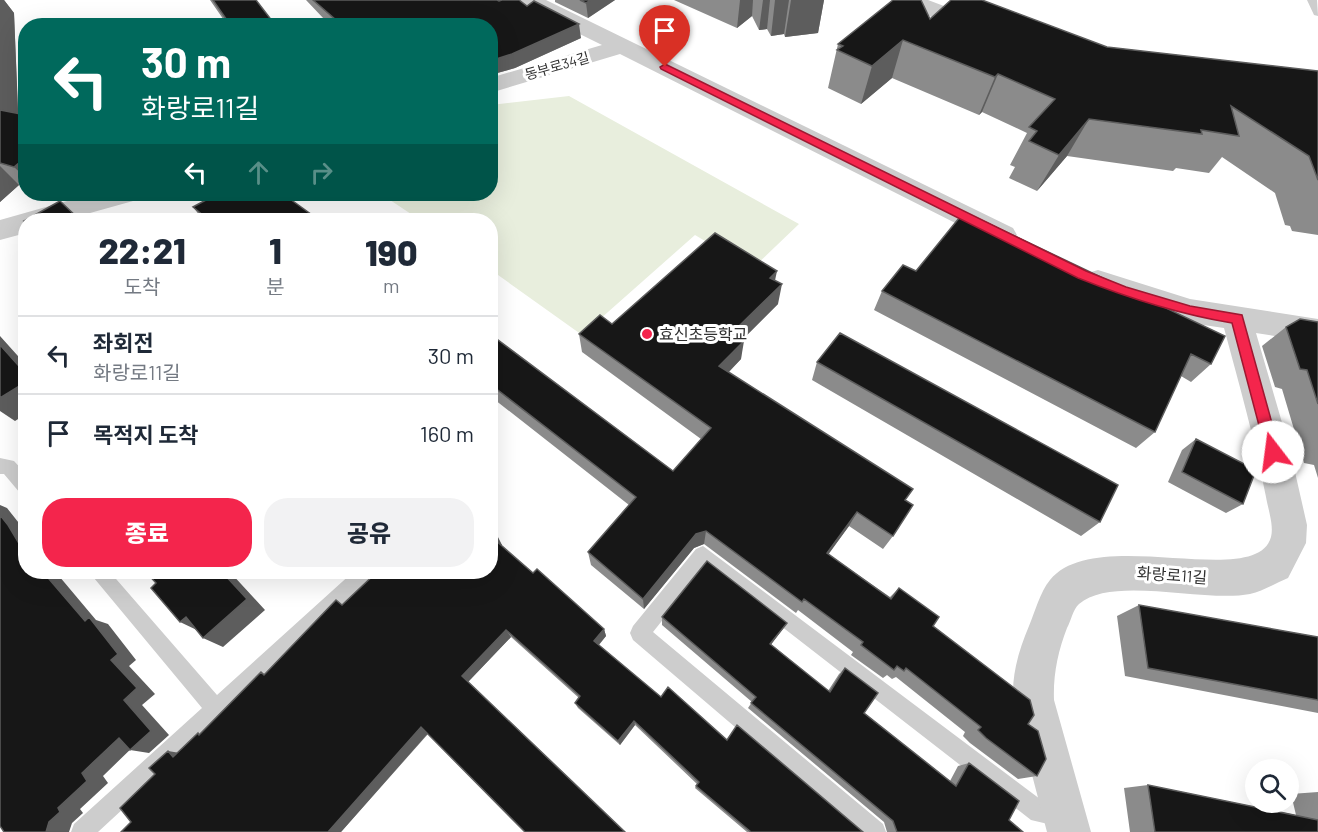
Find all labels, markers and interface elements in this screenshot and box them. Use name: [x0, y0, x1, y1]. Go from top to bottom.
pin: [639, 5, 690, 67]
icon: arrive: [648, 14, 681, 47]
text: 30 m: [141, 36, 231, 86]
icon: left: [42, 42, 120, 120]
street label: 동부로34길: [523, 48, 591, 83]
text: 화랑로11길: [141, 91, 259, 123]
icon: left: [179, 156, 212, 189]
icon: ahead: [242, 156, 275, 189]
icon: right: [305, 156, 338, 189]
text: 22:21: [98, 228, 186, 271]
text: 1: [269, 228, 282, 271]
text: 190: [365, 230, 418, 273]
text: m: [383, 273, 400, 297]
text: 도착: [124, 274, 161, 298]
text: 분: [266, 274, 285, 298]
place label: 효신초등학교: [659, 324, 747, 343]
marker: 효신초등학교: [640, 327, 654, 341]
text: 좌회전: [93, 329, 154, 355]
icon: left: [42, 339, 75, 372]
text: 30 m: [428, 342, 474, 368]
text: 화랑로11길: [93, 360, 181, 384]
icon: arrive: [42, 417, 75, 450]
text: 160 m: [420, 420, 474, 446]
position arrow: [1241, 420, 1305, 484]
text: 목적지 도착: [93, 421, 199, 447]
button: 종료: [42, 498, 252, 567]
button: 공유: [264, 498, 474, 567]
street label: 화랑로11길: [1136, 563, 1208, 586]
map controls: [1245, 759, 1299, 813]
button: search: [1245, 759, 1299, 813]

